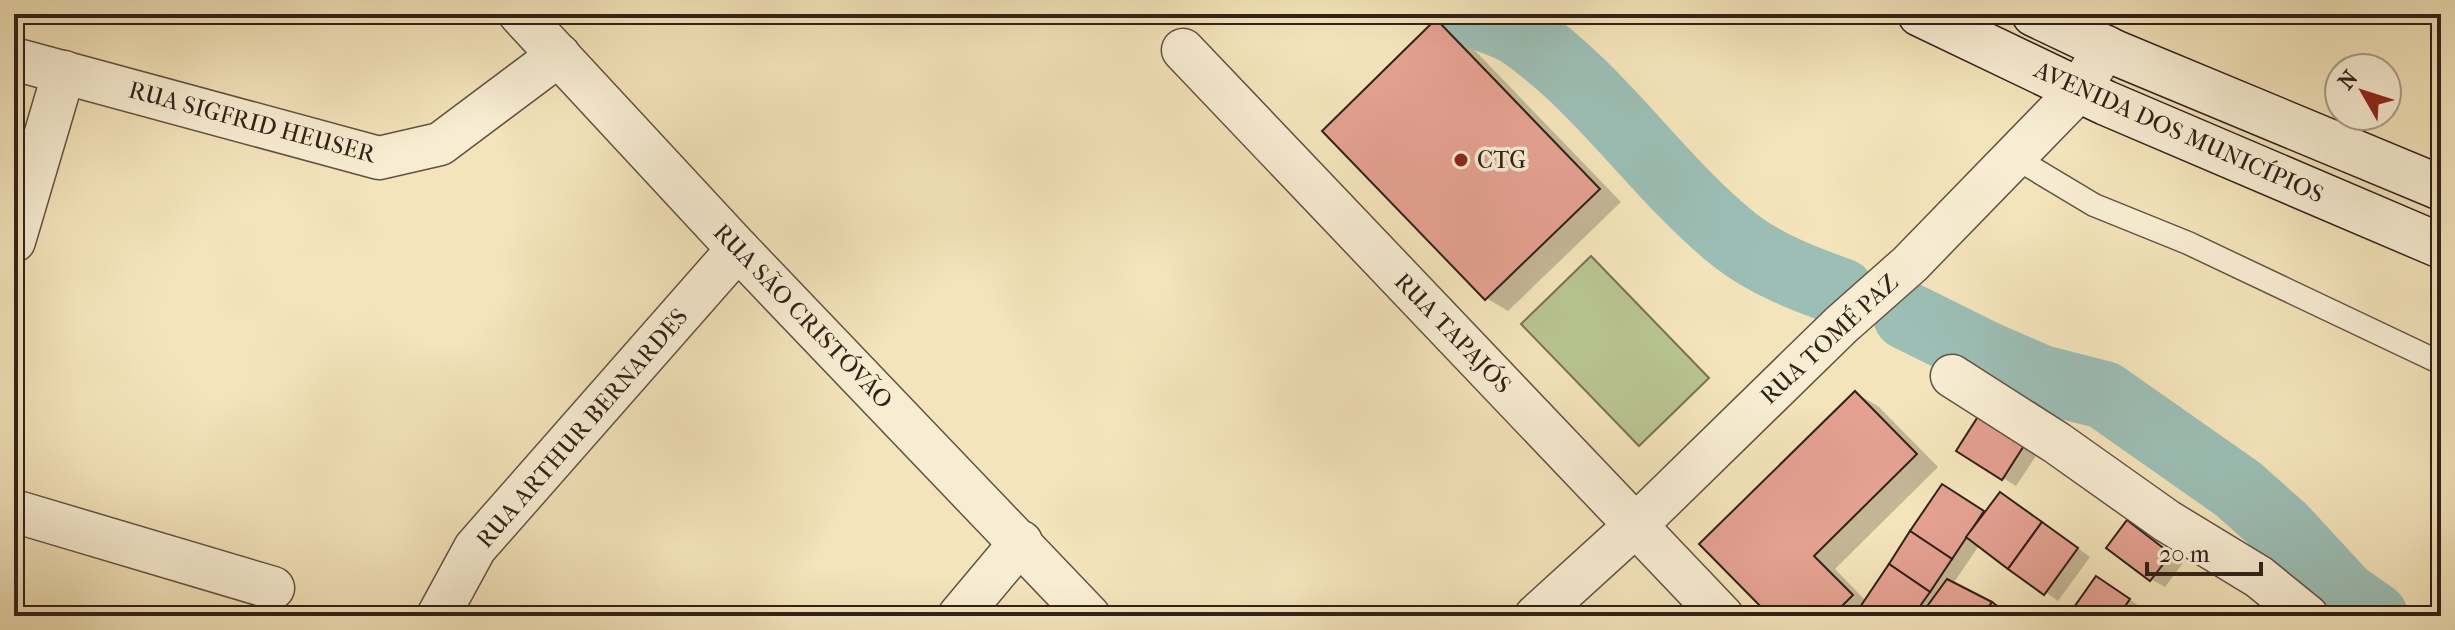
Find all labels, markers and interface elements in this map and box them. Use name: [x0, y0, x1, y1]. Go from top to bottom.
north arrow: [2323, 52, 2403, 132]
street label: AVENIDA DOS MUNICÍPIOS: [2029, 54, 2328, 209]
text: N: [2333, 65, 2364, 95]
street label: RUA SIGFRID HEUSER: [126, 76, 380, 169]
place label: CTG: [1477, 146, 1526, 174]
marker: CTG: [1452, 151, 1470, 169]
street label: RUA SÃO CRISTÓVÃO: [708, 217, 899, 414]
street label: RUA TAPAJÓS: [1389, 267, 1518, 399]
street label: RUA TOMÉ PAZ: [1754, 267, 1904, 410]
street label: RUA ARTHUR BERNARDES: [470, 303, 694, 553]
scale bar: [2147, 526, 2261, 576]
text: 20 m: [2159, 540, 2210, 568]

